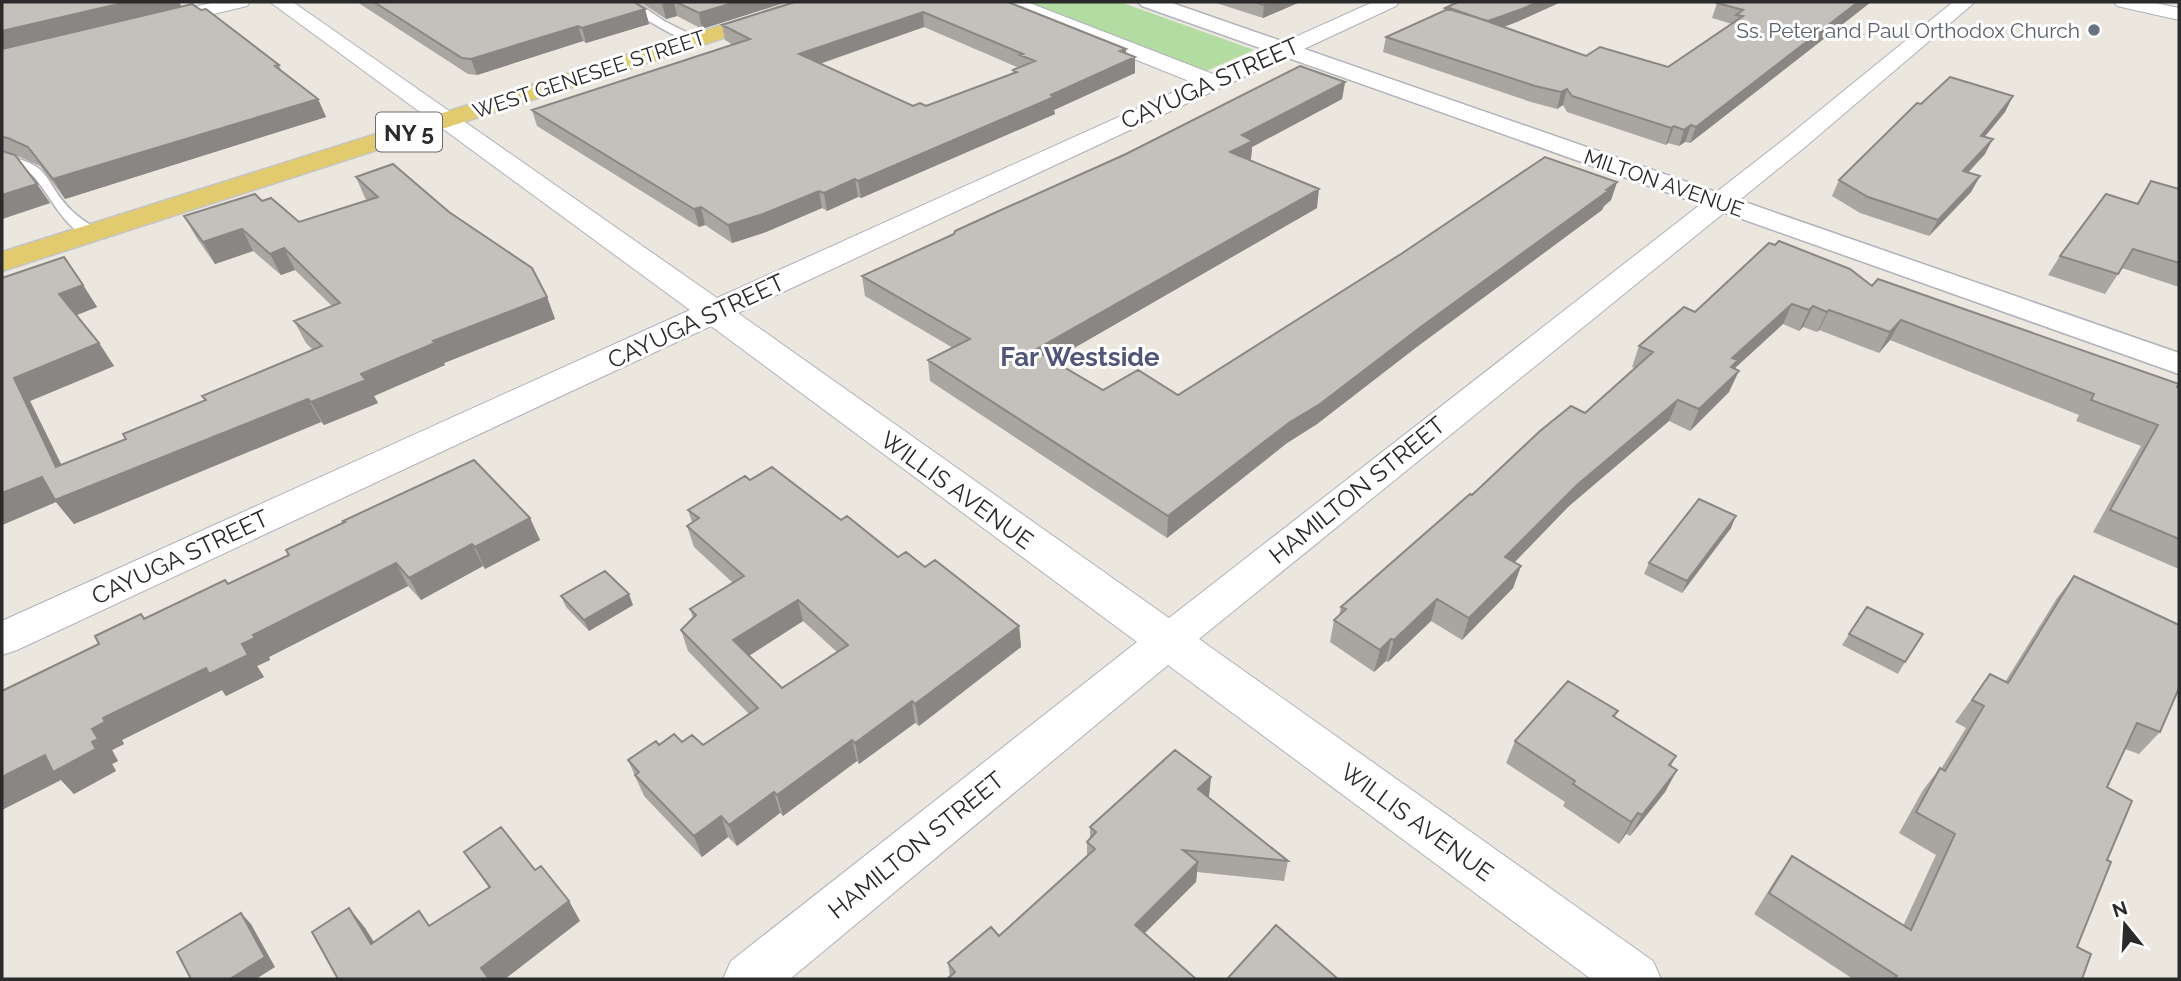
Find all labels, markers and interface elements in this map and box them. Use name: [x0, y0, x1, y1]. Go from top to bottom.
place label: Ss. Peter and Paul Orthodox Church: [1736, 18, 2080, 43]
marker: Ss. Peter and Paul Orthodox Church: [2086, 22, 2102, 38]
street label: WEST GENESEE STREET: [470, 25, 709, 123]
street label: CAYUGA STREET: [1116, 31, 1304, 135]
road number: NY 5: [376, 113, 442, 152]
street label: MILTON AVENUE: [1581, 144, 1747, 222]
street label: CAYUGA STREET: [603, 267, 789, 375]
district label: Far Westside: [1000, 342, 1160, 372]
street label: HAMILTON STREET: [1263, 410, 1451, 570]
street label: WILLIS AVENUE: [875, 425, 1039, 555]
street label: CAYUGA STREET: [87, 503, 273, 611]
street label: WILLIS AVENUE: [1335, 757, 1499, 887]
street label: HAMILTON STREET: [822, 765, 1010, 925]
north arrow: [2090, 890, 2160, 960]
text: N: [2109, 896, 2130, 922]

